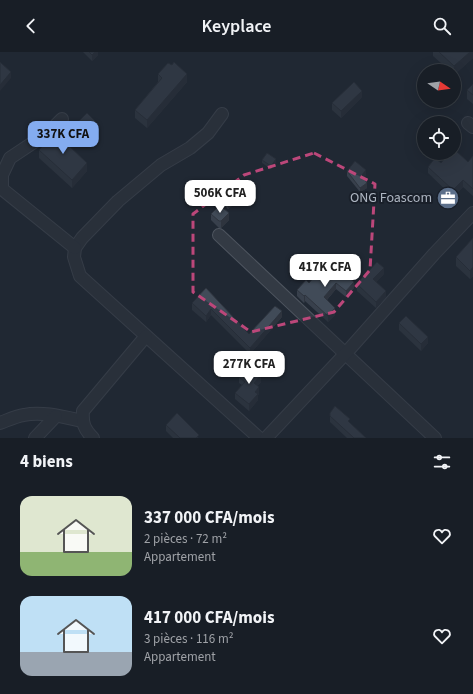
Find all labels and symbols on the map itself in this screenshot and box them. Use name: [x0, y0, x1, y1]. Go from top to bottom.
north arrow: [417, 64, 461, 108]
pin: 337K CFA: [22, 121, 104, 155]
pin: 506K CFA: [179, 180, 261, 214]
office icon: ONG Foascom: [435, 185, 461, 211]
place label: ONG Foascom: [350, 188, 432, 208]
pin: 417K CFA: [284, 254, 366, 288]
pin: 277K CFA: [208, 351, 290, 385]

